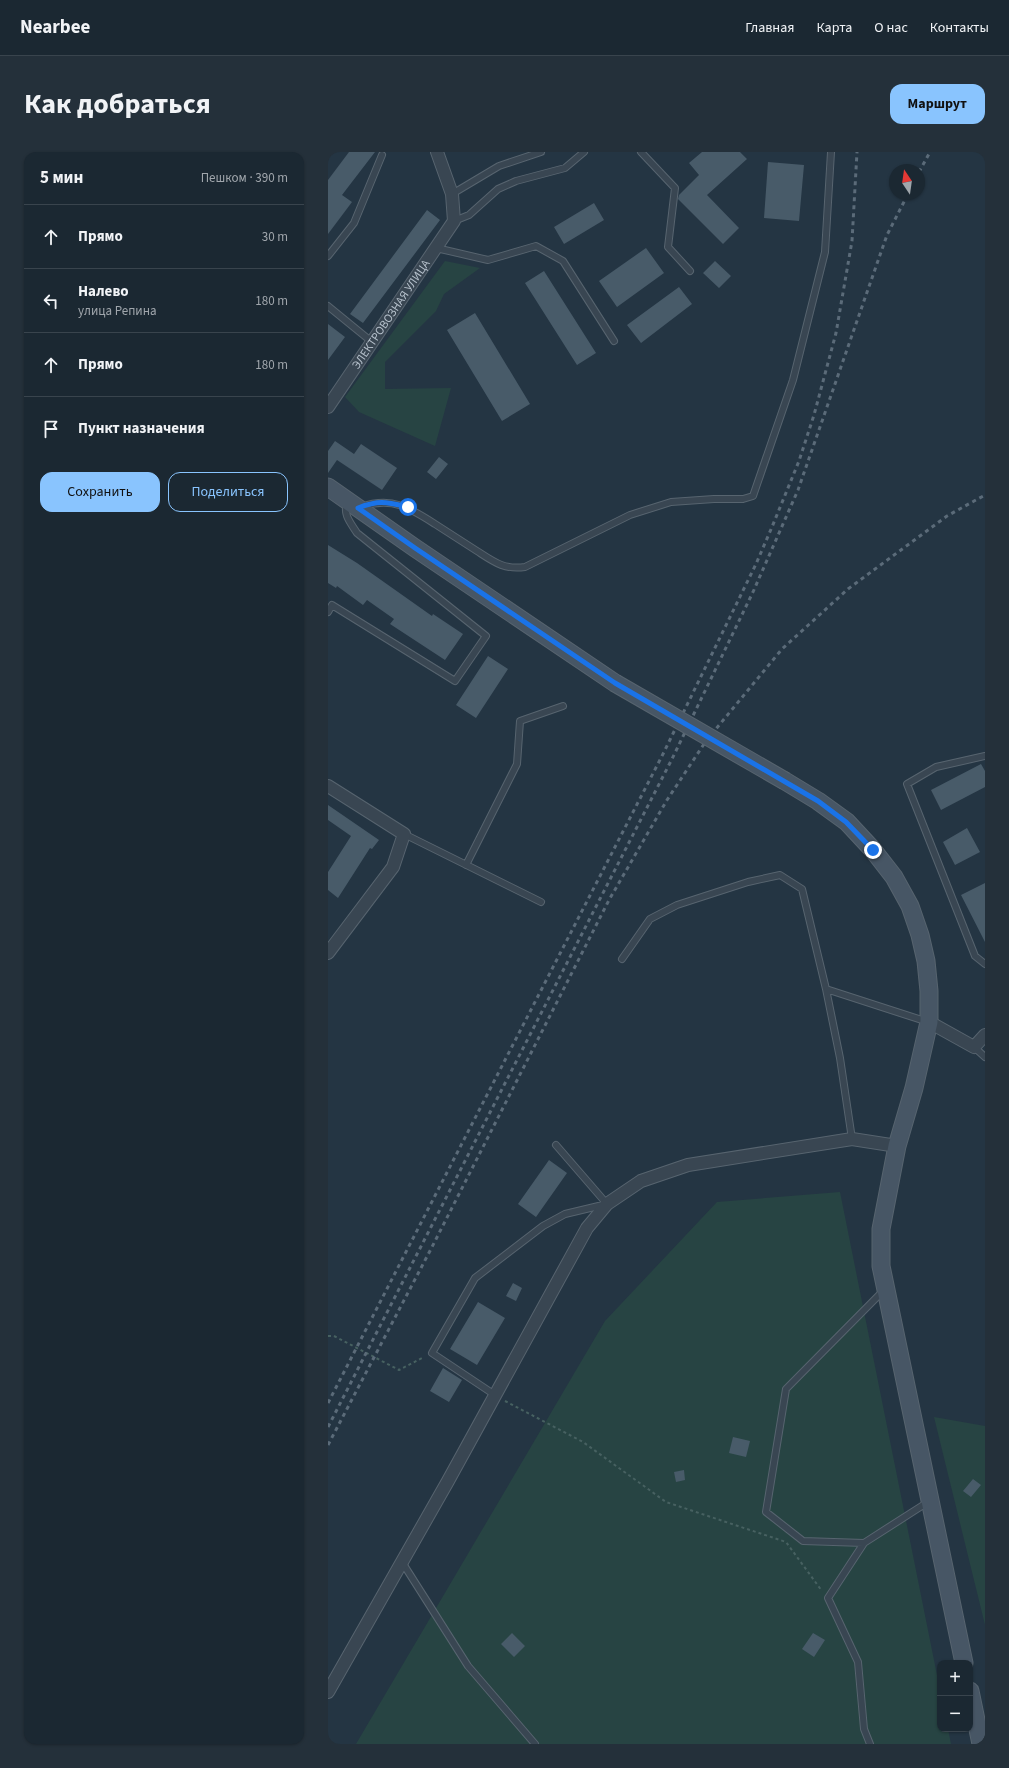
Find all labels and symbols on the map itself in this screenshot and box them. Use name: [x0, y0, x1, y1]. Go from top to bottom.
north arrow: [889, 164, 925, 200]
street label: ЭЛЕКТРОВОЗНАЯ УЛИЦА: [348, 256, 434, 372]
route start: [399, 498, 417, 516]
route end: [864, 841, 882, 859]

